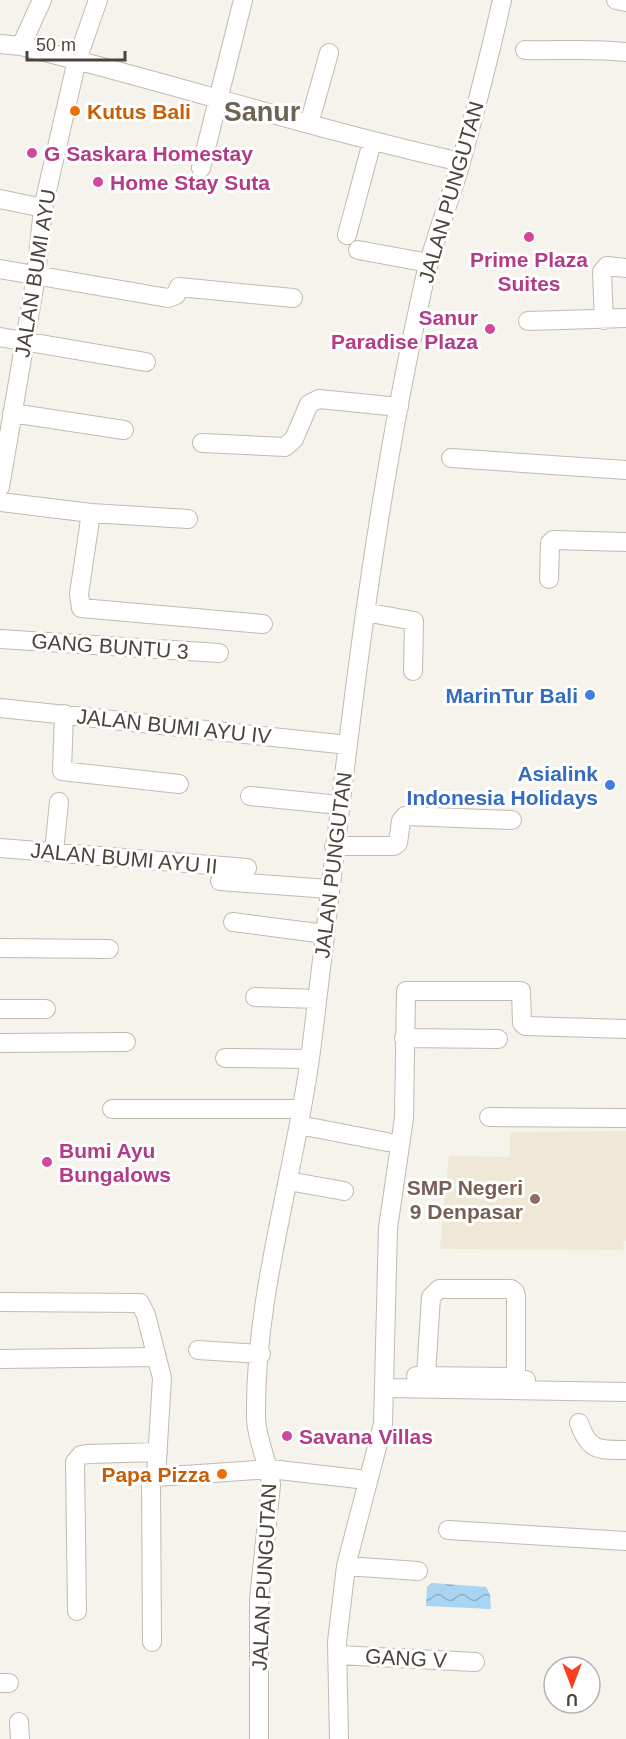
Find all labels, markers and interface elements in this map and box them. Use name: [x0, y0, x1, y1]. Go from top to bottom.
scale bar: [27, 24, 124, 62]
text: 50 m: [36, 35, 76, 55]
district label: Sanur: [224, 97, 301, 127]
street label: JALAN PUNGUTAN: [414, 99, 488, 285]
place label: Kutus Bali: [87, 100, 191, 123]
marker: Kutus Bali: [68, 104, 82, 118]
place label: G Saskara Homestay: [44, 142, 253, 165]
marker: G Saskara Homestay: [25, 146, 39, 160]
place label: Home Stay Suta: [110, 171, 270, 194]
marker: Home Stay Suta: [91, 175, 105, 189]
street label: JALAN BUMI AYU: [10, 187, 60, 359]
marker: Prime Plaza Suites: [522, 230, 536, 244]
place label: Prime Plaza Suites: [470, 248, 588, 295]
place label: Sanur Paradise Plaza: [331, 306, 478, 353]
marker: Sanur Paradise Plaza: [483, 322, 497, 336]
street label: GANG BUNTU 3: [31, 629, 189, 663]
place label: MarinTur Bali: [445, 684, 578, 707]
marker: MarinTur Bali: [583, 688, 597, 702]
street label: JALAN BUMI AYU IV: [75, 704, 273, 748]
place label: Asialink Indonesia Holidays: [407, 762, 598, 809]
street label: JALAN PUNGUTAN: [310, 771, 356, 959]
marker: Asialink Indonesia Holidays: [603, 778, 617, 792]
street label: JALAN BUMI AYU II: [30, 838, 218, 878]
place label: Bumi Ayu Bungalows: [59, 1139, 171, 1186]
marker: Bumi Ayu Bungalows: [40, 1155, 54, 1169]
place label: SMP Negeri 9 Denpasar: [407, 1176, 523, 1223]
marker: SMP Negeri 9 Denpasar: [528, 1192, 542, 1206]
place label: Savana Villas: [299, 1425, 433, 1448]
marker: Savana Villas: [280, 1429, 294, 1443]
place label: Papa Pizza: [101, 1463, 210, 1486]
marker: Papa Pizza: [215, 1467, 229, 1481]
street label: JALAN PUNGUTAN: [248, 1483, 280, 1671]
street label: GANG V: [365, 1644, 447, 1672]
north arrow: [542, 1655, 602, 1715]
text: U: [566, 1691, 578, 1708]

